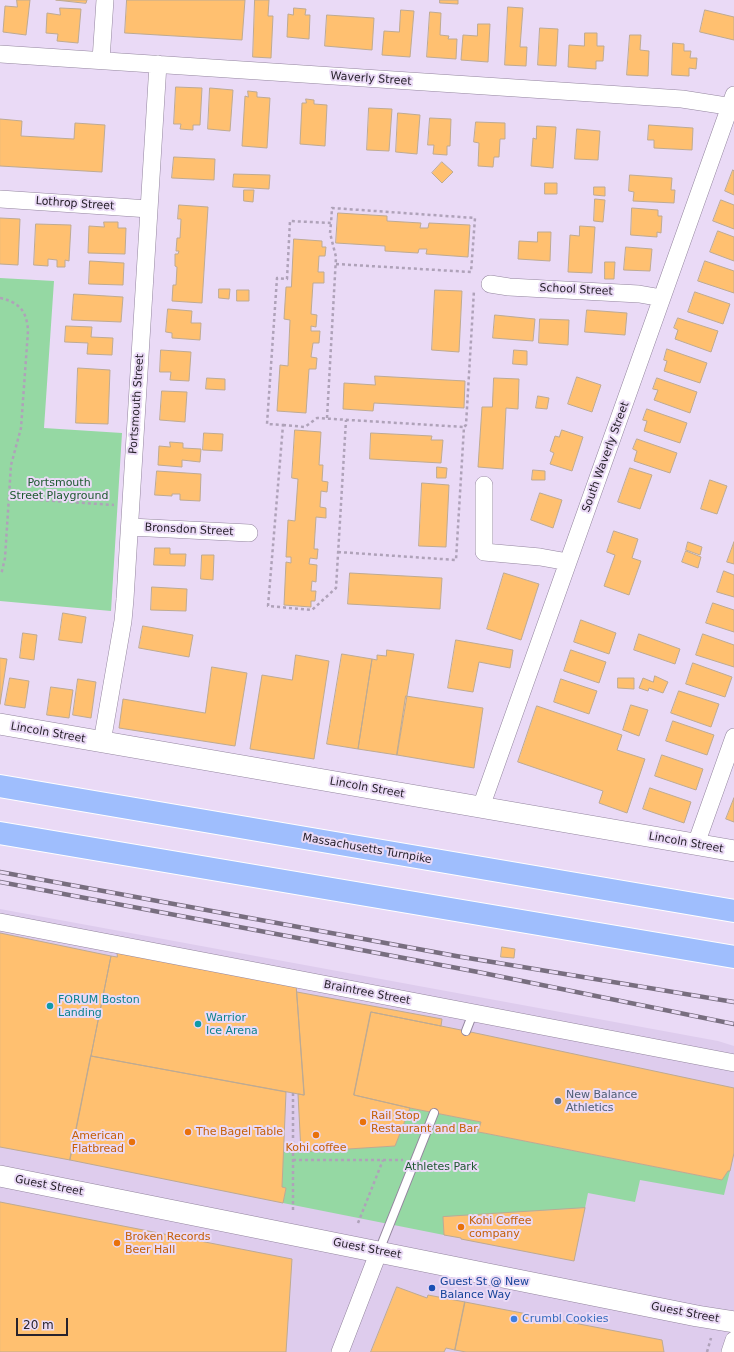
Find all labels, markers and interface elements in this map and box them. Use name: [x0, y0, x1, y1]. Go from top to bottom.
street label: Waverly Street: [330, 70, 412, 88]
street label: Lothrop Street: [35, 195, 115, 213]
street label: School Street: [539, 281, 613, 299]
street label: Portsmouth Street: [127, 354, 147, 454]
street label: South Waverly Street: [580, 400, 632, 514]
park label: Portsmouth Street Playground: [10, 476, 108, 502]
street label: Bronsdon Street: [144, 521, 234, 539]
street label: Lincoln Street: [9, 720, 87, 746]
street label: Lincoln Street: [328, 775, 406, 801]
street label: Lincoln Street: [647, 830, 725, 856]
street label: Massachusetts Turnpike: [301, 831, 433, 867]
street label: Braintree Street: [323, 978, 411, 1008]
place label: FORUM Boston Landing: [58, 993, 140, 1019]
marker: FORUM Boston Landing: [45, 1001, 55, 1011]
place label: Warrior Ice Arena: [206, 1011, 258, 1037]
marker: Warrior Ice Arena: [193, 1019, 203, 1029]
place label: New Balance Athletics: [566, 1088, 637, 1114]
marker: New Balance Athletics: [553, 1096, 563, 1106]
place label: Rail Stop Restaurant and Bar: [371, 1109, 478, 1135]
marker: Rail Stop Restaurant and Bar: [358, 1117, 368, 1127]
place label: The Bagel Table: [196, 1125, 283, 1139]
marker: The Bagel Table: [183, 1127, 193, 1137]
place label: American Flatbread: [72, 1129, 124, 1155]
marker: Kohi coffee: [311, 1130, 321, 1140]
marker: American Flatbread: [127, 1137, 137, 1147]
place label: Kohi coffee: [286, 1141, 346, 1155]
park label: Athletes Park: [405, 1160, 477, 1174]
street label: Guest Street: [14, 1173, 84, 1199]
place label: Kohi Coffee company: [469, 1214, 531, 1240]
marker: Kohi Coffee company: [456, 1222, 466, 1232]
place label: Broken Records Beer Hall: [125, 1230, 211, 1256]
street label: Guest Street: [332, 1236, 402, 1262]
marker: Broken Records Beer Hall: [112, 1238, 122, 1248]
place label: Guest St @ New Balance Way: [440, 1275, 529, 1301]
marker: Guest St @ New Balance Way: [427, 1283, 437, 1293]
street label: Guest Street: [650, 1300, 720, 1326]
scale bar: [18, 1310, 70, 1336]
place label: Crumbl Cookies: [522, 1312, 608, 1326]
marker: Crumbl Cookies: [509, 1314, 519, 1324]
text: 20 m: [23, 1318, 54, 1332]

